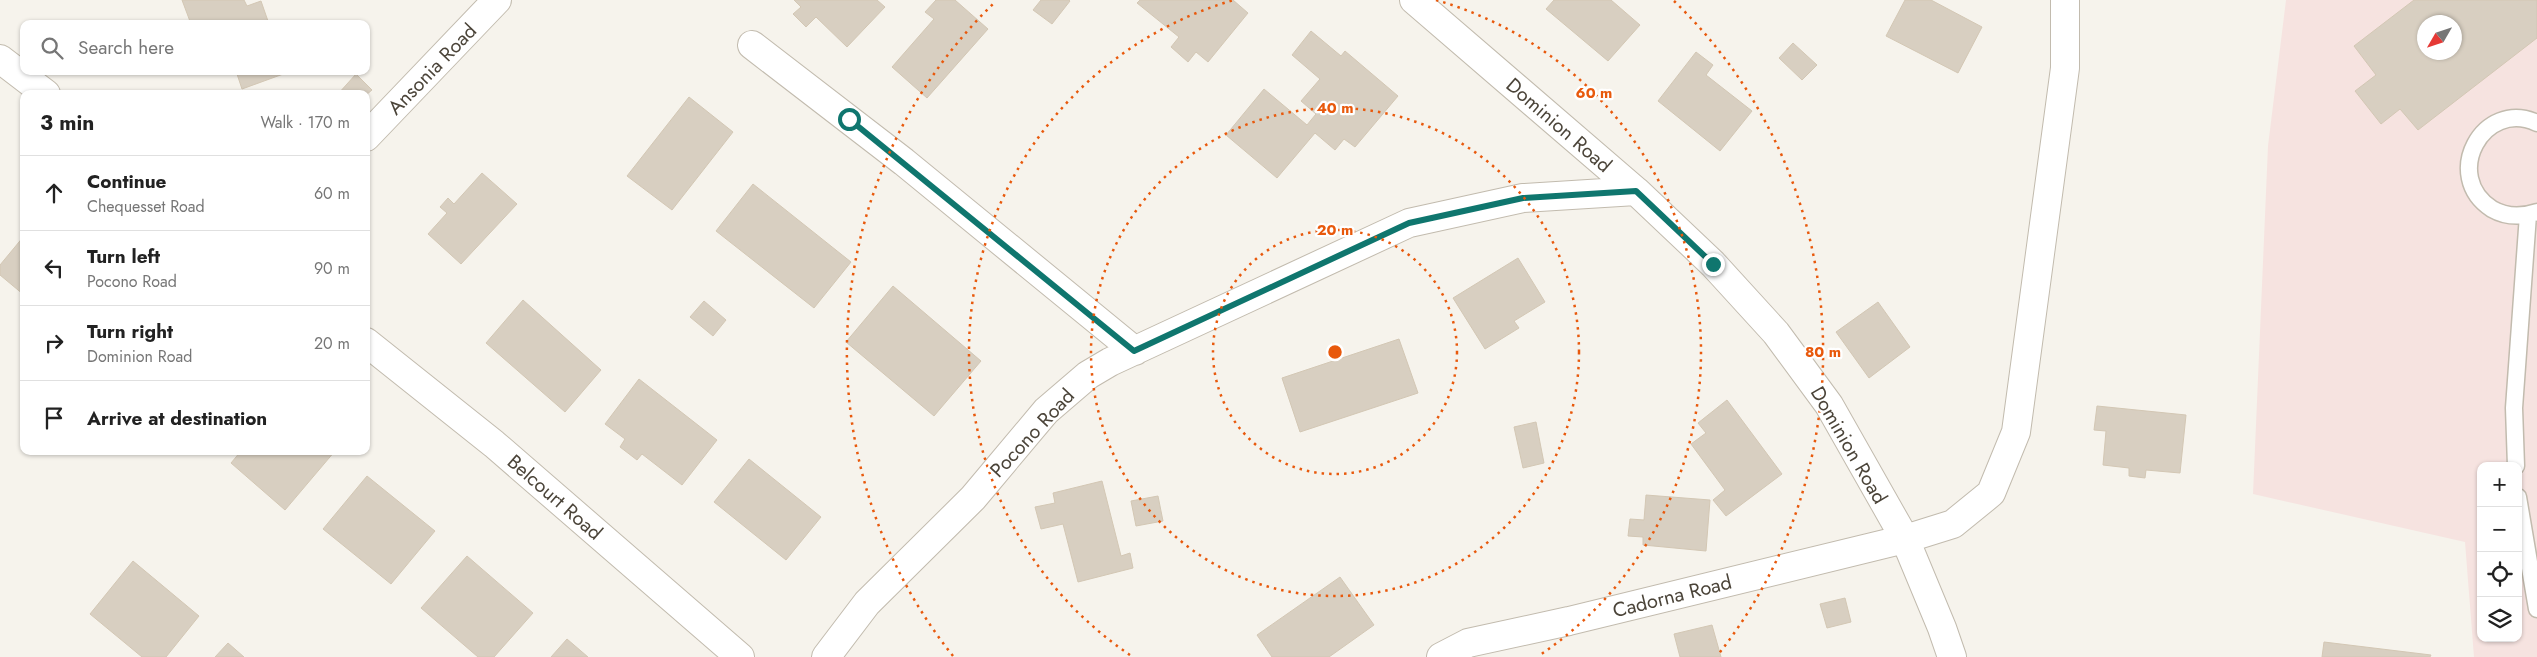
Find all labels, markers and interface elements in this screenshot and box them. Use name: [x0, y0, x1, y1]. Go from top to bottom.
north arrow: [2417, 15, 2462, 60]
street label: Ansonia Road: [381, 17, 483, 122]
search box: [20, 20, 370, 75]
icon: search: [38, 34, 66, 62]
text: Search here: [78, 34, 174, 61]
street label: Dominion Road: [1500, 71, 1618, 179]
text: 60 m: [1576, 82, 1612, 104]
text: 40 m: [1316, 97, 1354, 119]
text: 3 min: [40, 108, 94, 138]
route start: [838, 108, 861, 131]
text: Walk · 170 m: [260, 111, 350, 134]
text: Continue: [87, 168, 166, 195]
icon: ahead: [40, 179, 68, 207]
text: 60 m: [314, 182, 350, 205]
text: Chequesset Road: [87, 195, 205, 218]
text: 20 m: [1317, 219, 1353, 241]
text: Turn left: [87, 243, 160, 270]
route end: [1702, 253, 1725, 276]
icon: left: [40, 254, 68, 282]
text: 90 m: [314, 257, 350, 280]
text: Pocono Road: [87, 270, 177, 293]
text: Turn right: [87, 318, 173, 345]
icon: right: [40, 329, 68, 357]
text: 20 m: [314, 332, 350, 355]
text: 80 m: [1805, 341, 1841, 363]
centre of rings: [1326, 343, 1344, 361]
text: Dominion Road: [87, 345, 192, 368]
street label: Dominion Road: [1803, 381, 1894, 509]
street label: Pocono Road: [983, 382, 1081, 484]
icon: arrive: [40, 404, 68, 432]
text: Arrive at destination: [87, 405, 267, 432]
street label: Belcourt Road: [501, 448, 609, 547]
map controls: [2477, 462, 2522, 642]
button: +: [2477, 462, 2522, 507]
button: −: [2477, 507, 2522, 552]
button: locate: [2477, 552, 2522, 597]
street label: Cadorna Road: [1610, 568, 1735, 625]
button: layers: [2477, 597, 2522, 642]

